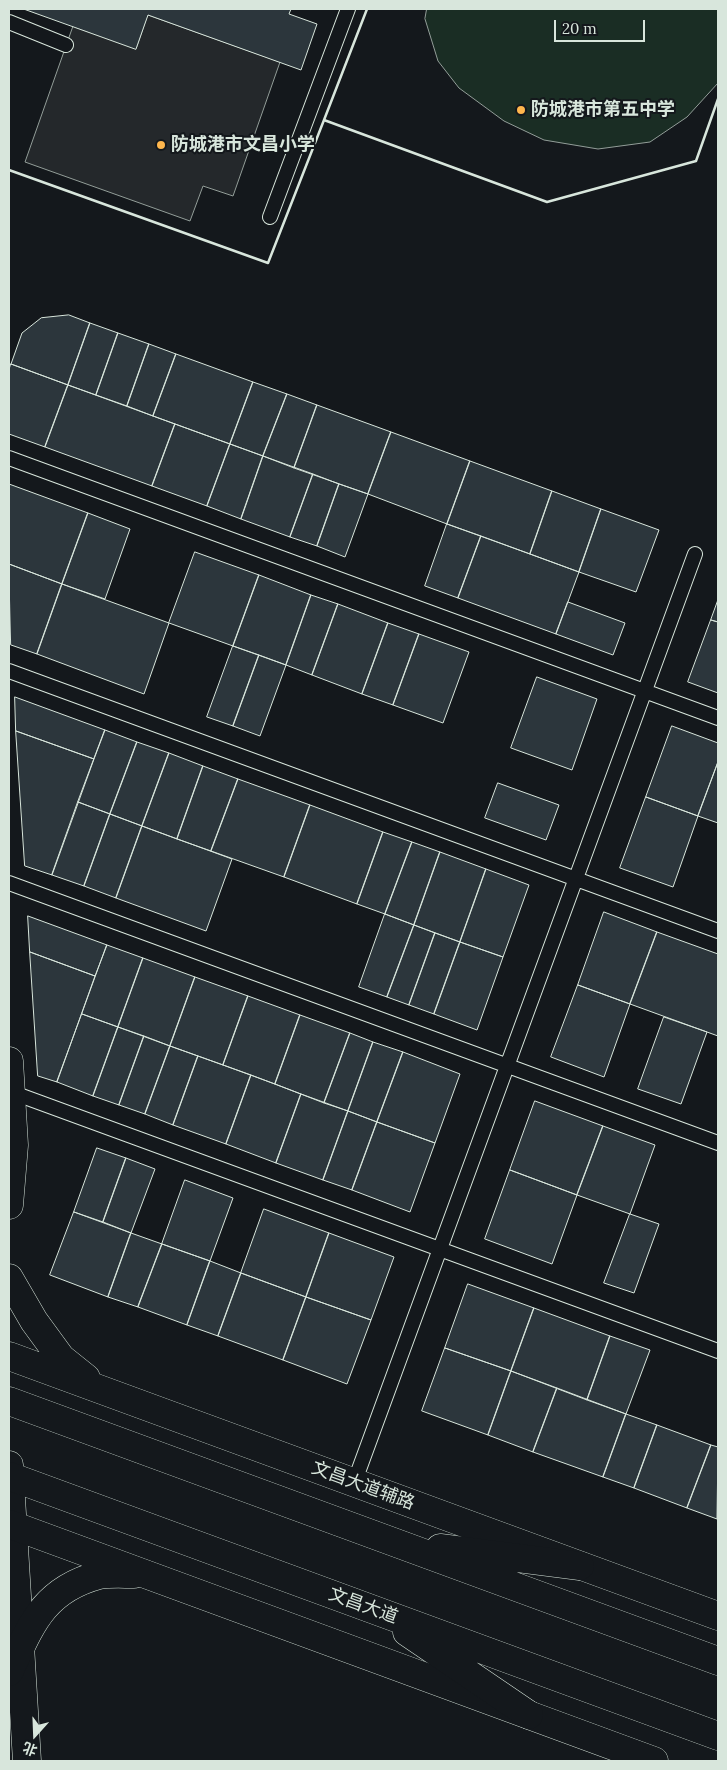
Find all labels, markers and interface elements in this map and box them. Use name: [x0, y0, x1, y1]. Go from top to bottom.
scale bar: [557, 10, 648, 42]
text: 20 m: [562, 19, 597, 38]
place label: 防城港市第五中学: [531, 99, 675, 121]
marker: 防城港市第五中学: [515, 104, 527, 116]
place label: 防城港市文昌小学: [171, 134, 315, 156]
marker: 防城港市文昌小学: [155, 139, 167, 151]
street label: 文昌大道辅路: [309, 1457, 417, 1515]
street label: 文昌大道: [325, 1584, 401, 1628]
north arrow: [10, 1710, 60, 1760]
text: 北: [20, 1738, 40, 1760]

